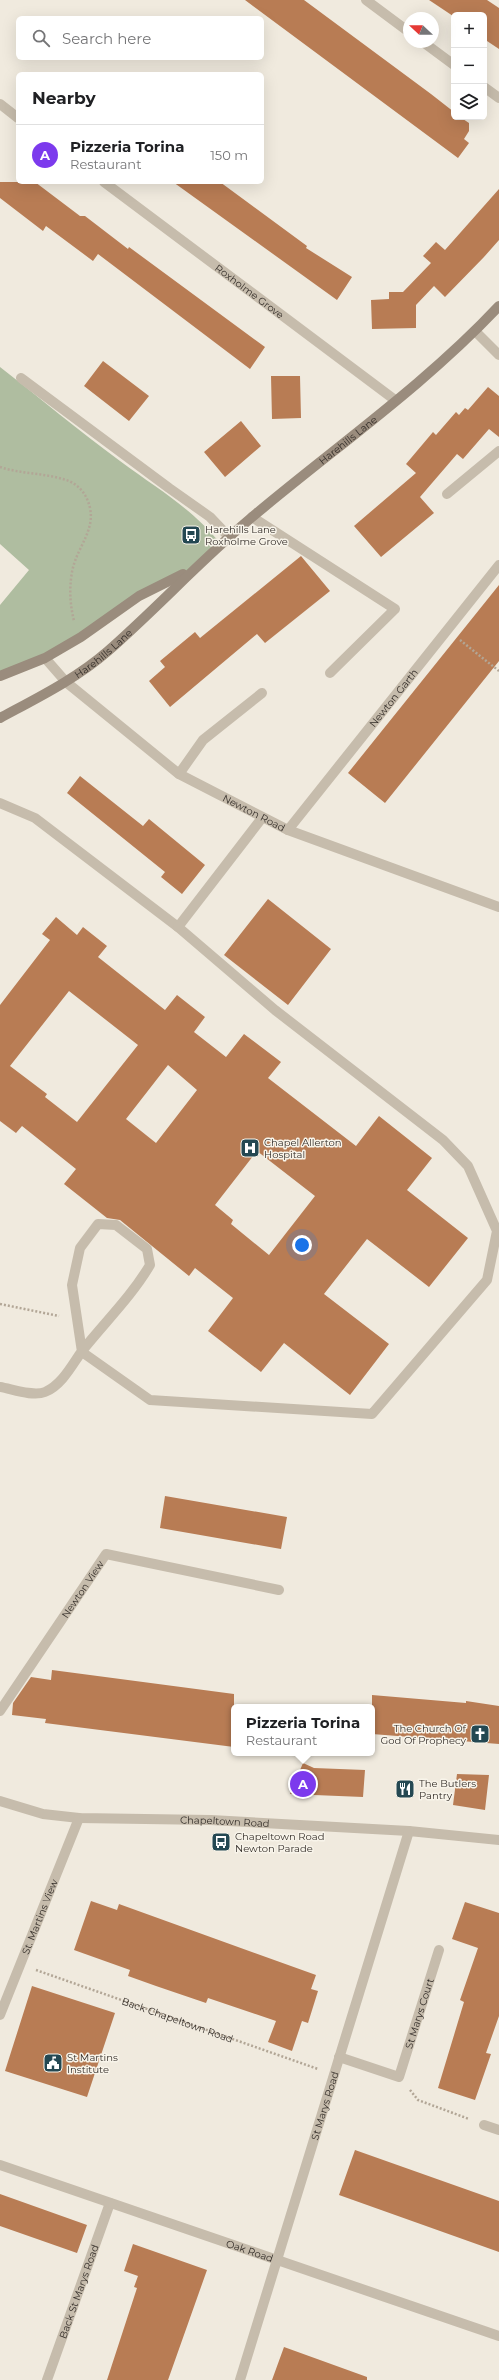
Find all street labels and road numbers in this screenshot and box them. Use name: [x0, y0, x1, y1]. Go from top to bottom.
street label: Roxholme Grove: [212, 261, 286, 322]
street label: Harehills Lane: [316, 413, 380, 467]
street label: Harehills Lane: [72, 626, 135, 681]
street label: Newton Garth: [366, 666, 421, 730]
street label: Newton Road: [220, 792, 287, 834]
street label: Newton View: [59, 1558, 107, 1621]
street label: Chapeltown Road: [180, 1814, 270, 1830]
street label: St. Martins View: [19, 1877, 61, 1956]
street label: St Marys Court: [402, 1977, 437, 2050]
street label: Back Chapeltown Road: [120, 1995, 235, 2046]
street label: St Marys Road: [308, 2070, 342, 2142]
street label: Oak Road: [224, 2237, 275, 2265]
street label: Back St Marys Road: [56, 2243, 102, 2340]

